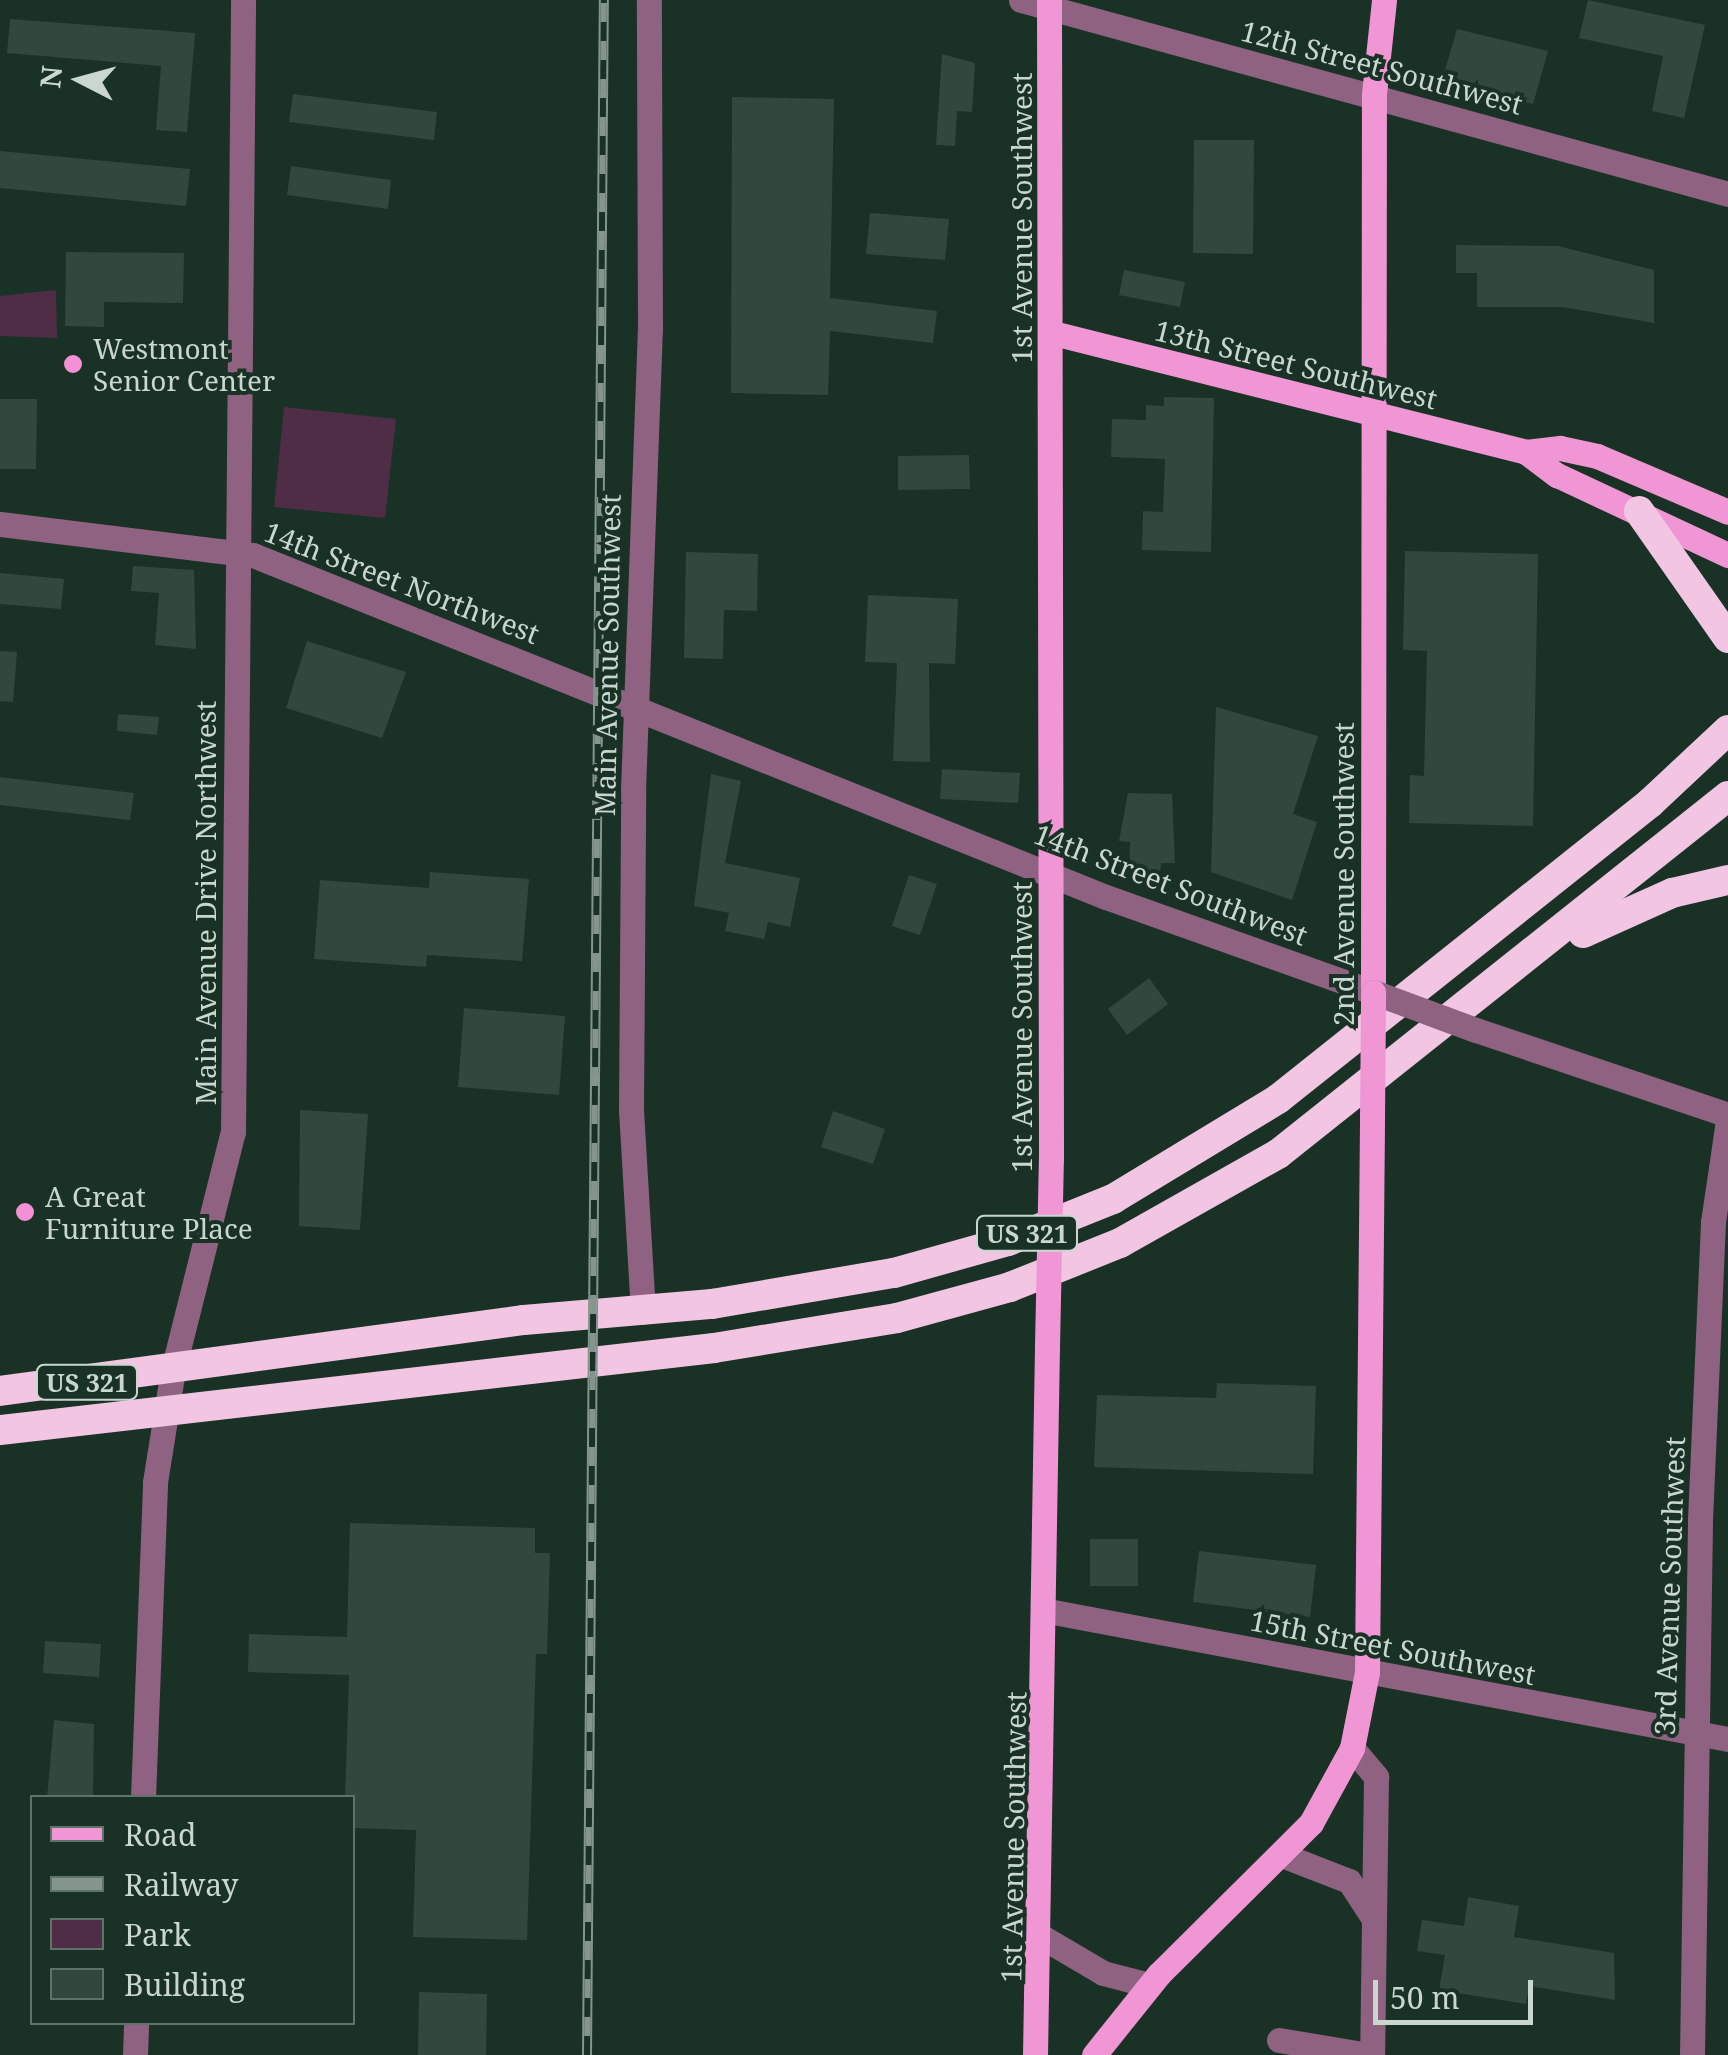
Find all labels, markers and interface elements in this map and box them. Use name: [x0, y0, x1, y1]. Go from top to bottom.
street label: 12th Street Southwest: [1238, 13, 1526, 121]
north arrow: [30, 30, 130, 130]
text: N: [30, 64, 70, 90]
street label: 1st Avenue Southwest: [1004, 72, 1038, 364]
street label: 13th Street Southwest: [1151, 313, 1441, 415]
place label: Westmont Senior Center: [93, 331, 275, 397]
marker: Westmont Senior Center: [62, 353, 84, 375]
street label: Main Avenue Southwest: [587, 494, 627, 816]
street label: 14th Street Northwest: [260, 514, 544, 650]
street label: Main Avenue Drive Northwest: [188, 701, 222, 1105]
street label: 2nd Avenue Southwest: [1326, 722, 1360, 1026]
street label: 14th Street Southwest: [1030, 816, 1312, 952]
street label: 1st Avenue Southwest: [1004, 881, 1038, 1173]
place label: A Great Furniture Place: [45, 1179, 253, 1245]
marker: A Great Furniture Place: [14, 1201, 36, 1223]
road number: US 321: [974, 1213, 1080, 1253]
road number: US 321: [34, 1362, 140, 1402]
street label: 3rd Avenue Southwest: [1647, 1436, 1691, 1736]
street label: 15th Street Southwest: [1247, 1603, 1539, 1691]
street label: 1st Avenue Southwest: [994, 1691, 1032, 1983]
legend: [30, 1795, 355, 2025]
text: Road: [124, 1814, 196, 1855]
text: Railway: [124, 1864, 239, 1905]
text: Park: [124, 1914, 191, 1955]
scale bar: [1378, 1960, 1538, 2022]
text: Building: [124, 1964, 245, 2005]
text: 50 m: [1390, 1977, 1460, 2018]

